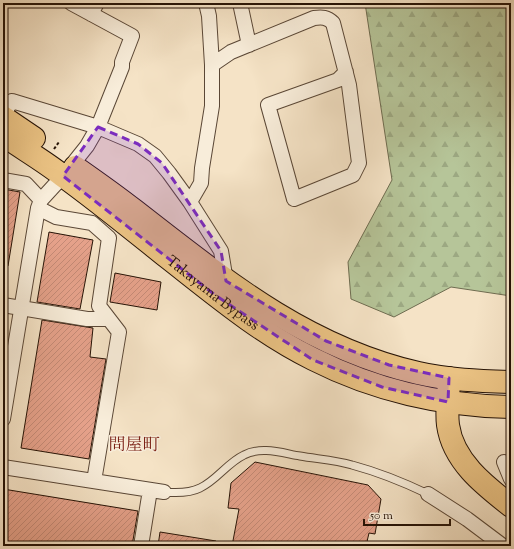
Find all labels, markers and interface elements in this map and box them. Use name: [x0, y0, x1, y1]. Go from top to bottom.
street label: Takayama Bypass: [161, 252, 263, 336]
district label: 問屋町: [109, 434, 160, 458]
scale bar: [364, 501, 450, 527]
text: 50 m: [369, 507, 393, 525]

